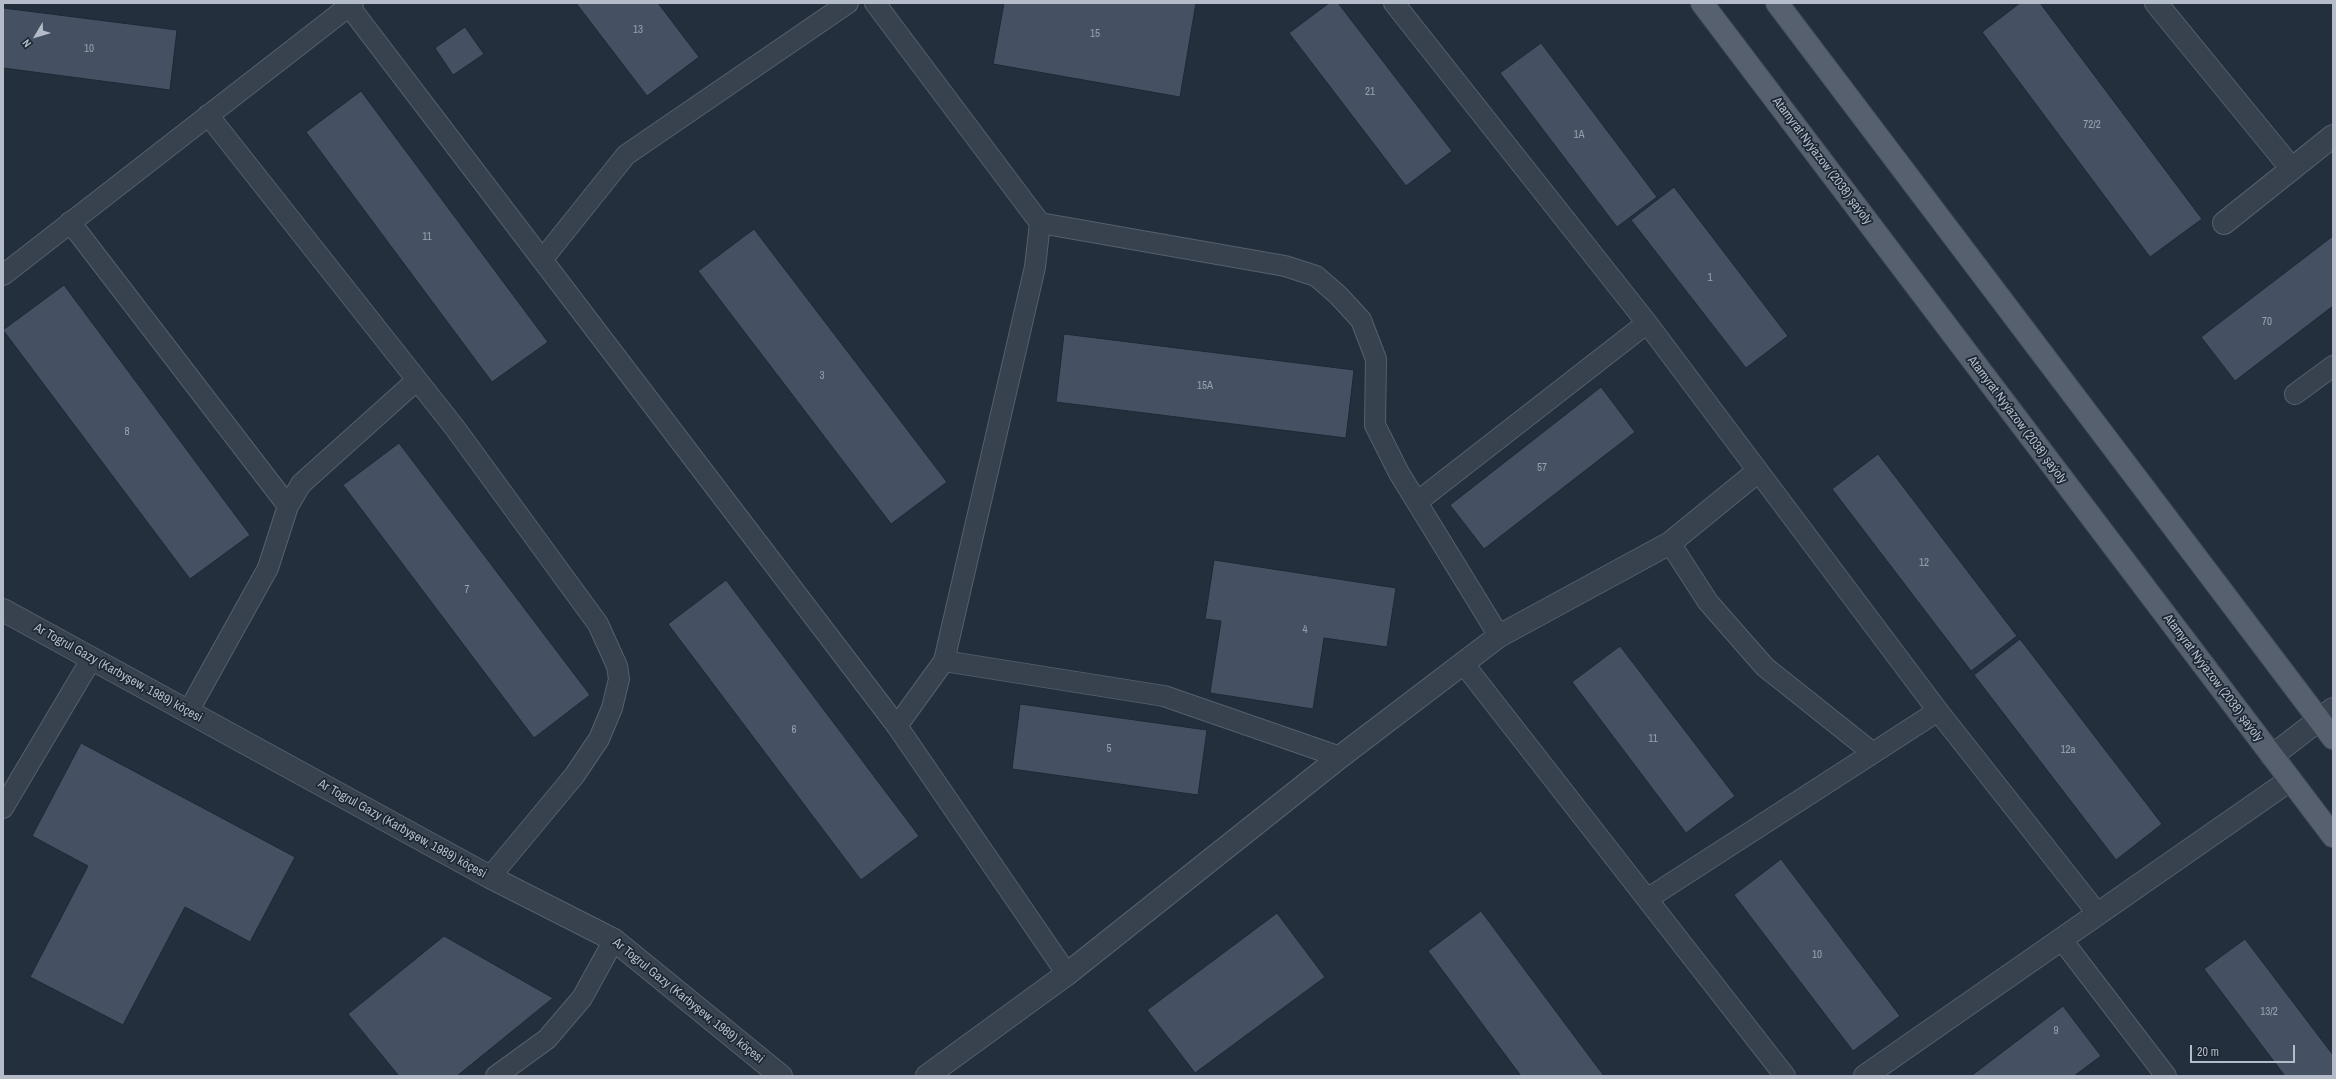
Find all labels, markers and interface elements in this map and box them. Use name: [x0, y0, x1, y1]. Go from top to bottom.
north arrow: [16, 16, 56, 56]
house number: 13: [633, 23, 643, 37]
house number: 15: [1090, 27, 1100, 41]
text: N: [19, 37, 34, 50]
house number: 10: [84, 42, 94, 56]
house number: 21: [1365, 85, 1375, 99]
street label: Atamyrat Nyýazow (2038) şaýoly: [1769, 94, 1875, 228]
house number: 72/2: [2083, 118, 2101, 132]
house number: 1A: [1573, 128, 1585, 142]
house number: 11: [422, 230, 432, 244]
house number: 1: [1707, 271, 1713, 285]
house number: 70: [2262, 315, 2272, 329]
street label: Atamyrat Nyýazow (2038) şaýoly: [1964, 353, 2070, 487]
house number: 3: [819, 369, 825, 383]
house number: 15A: [1197, 379, 1213, 393]
house number: 8: [124, 425, 130, 439]
house number: 57: [1537, 461, 1547, 475]
house number: 12: [1919, 556, 1929, 570]
house number: 7: [464, 583, 470, 597]
street label: Atamyrat Nyýazow (2038) şaýoly: [2160, 611, 2266, 745]
street label: Ar Togrul Gazy (Karbyşew, 1989) köçesi: [31, 620, 205, 726]
house number: 4: [1302, 623, 1308, 637]
house number: 6: [791, 723, 797, 737]
house number: 11: [1648, 732, 1658, 746]
house number: 5: [1106, 742, 1112, 756]
house number: 12a: [2060, 743, 2076, 757]
street label: Ar Togrul Gazy (Karbyşew, 1989) köçesi: [315, 776, 489, 882]
street label: Ar Togrul Gazy (Karbyşew, 1989) köçesi: [609, 935, 767, 1067]
house number: 10: [1812, 948, 1822, 962]
house number: 13/2: [2260, 1005, 2278, 1019]
house number: 9: [2053, 1024, 2059, 1038]
scale bar: [2192, 1037, 2297, 1063]
text: 20 m: [2197, 1044, 2219, 1060]

